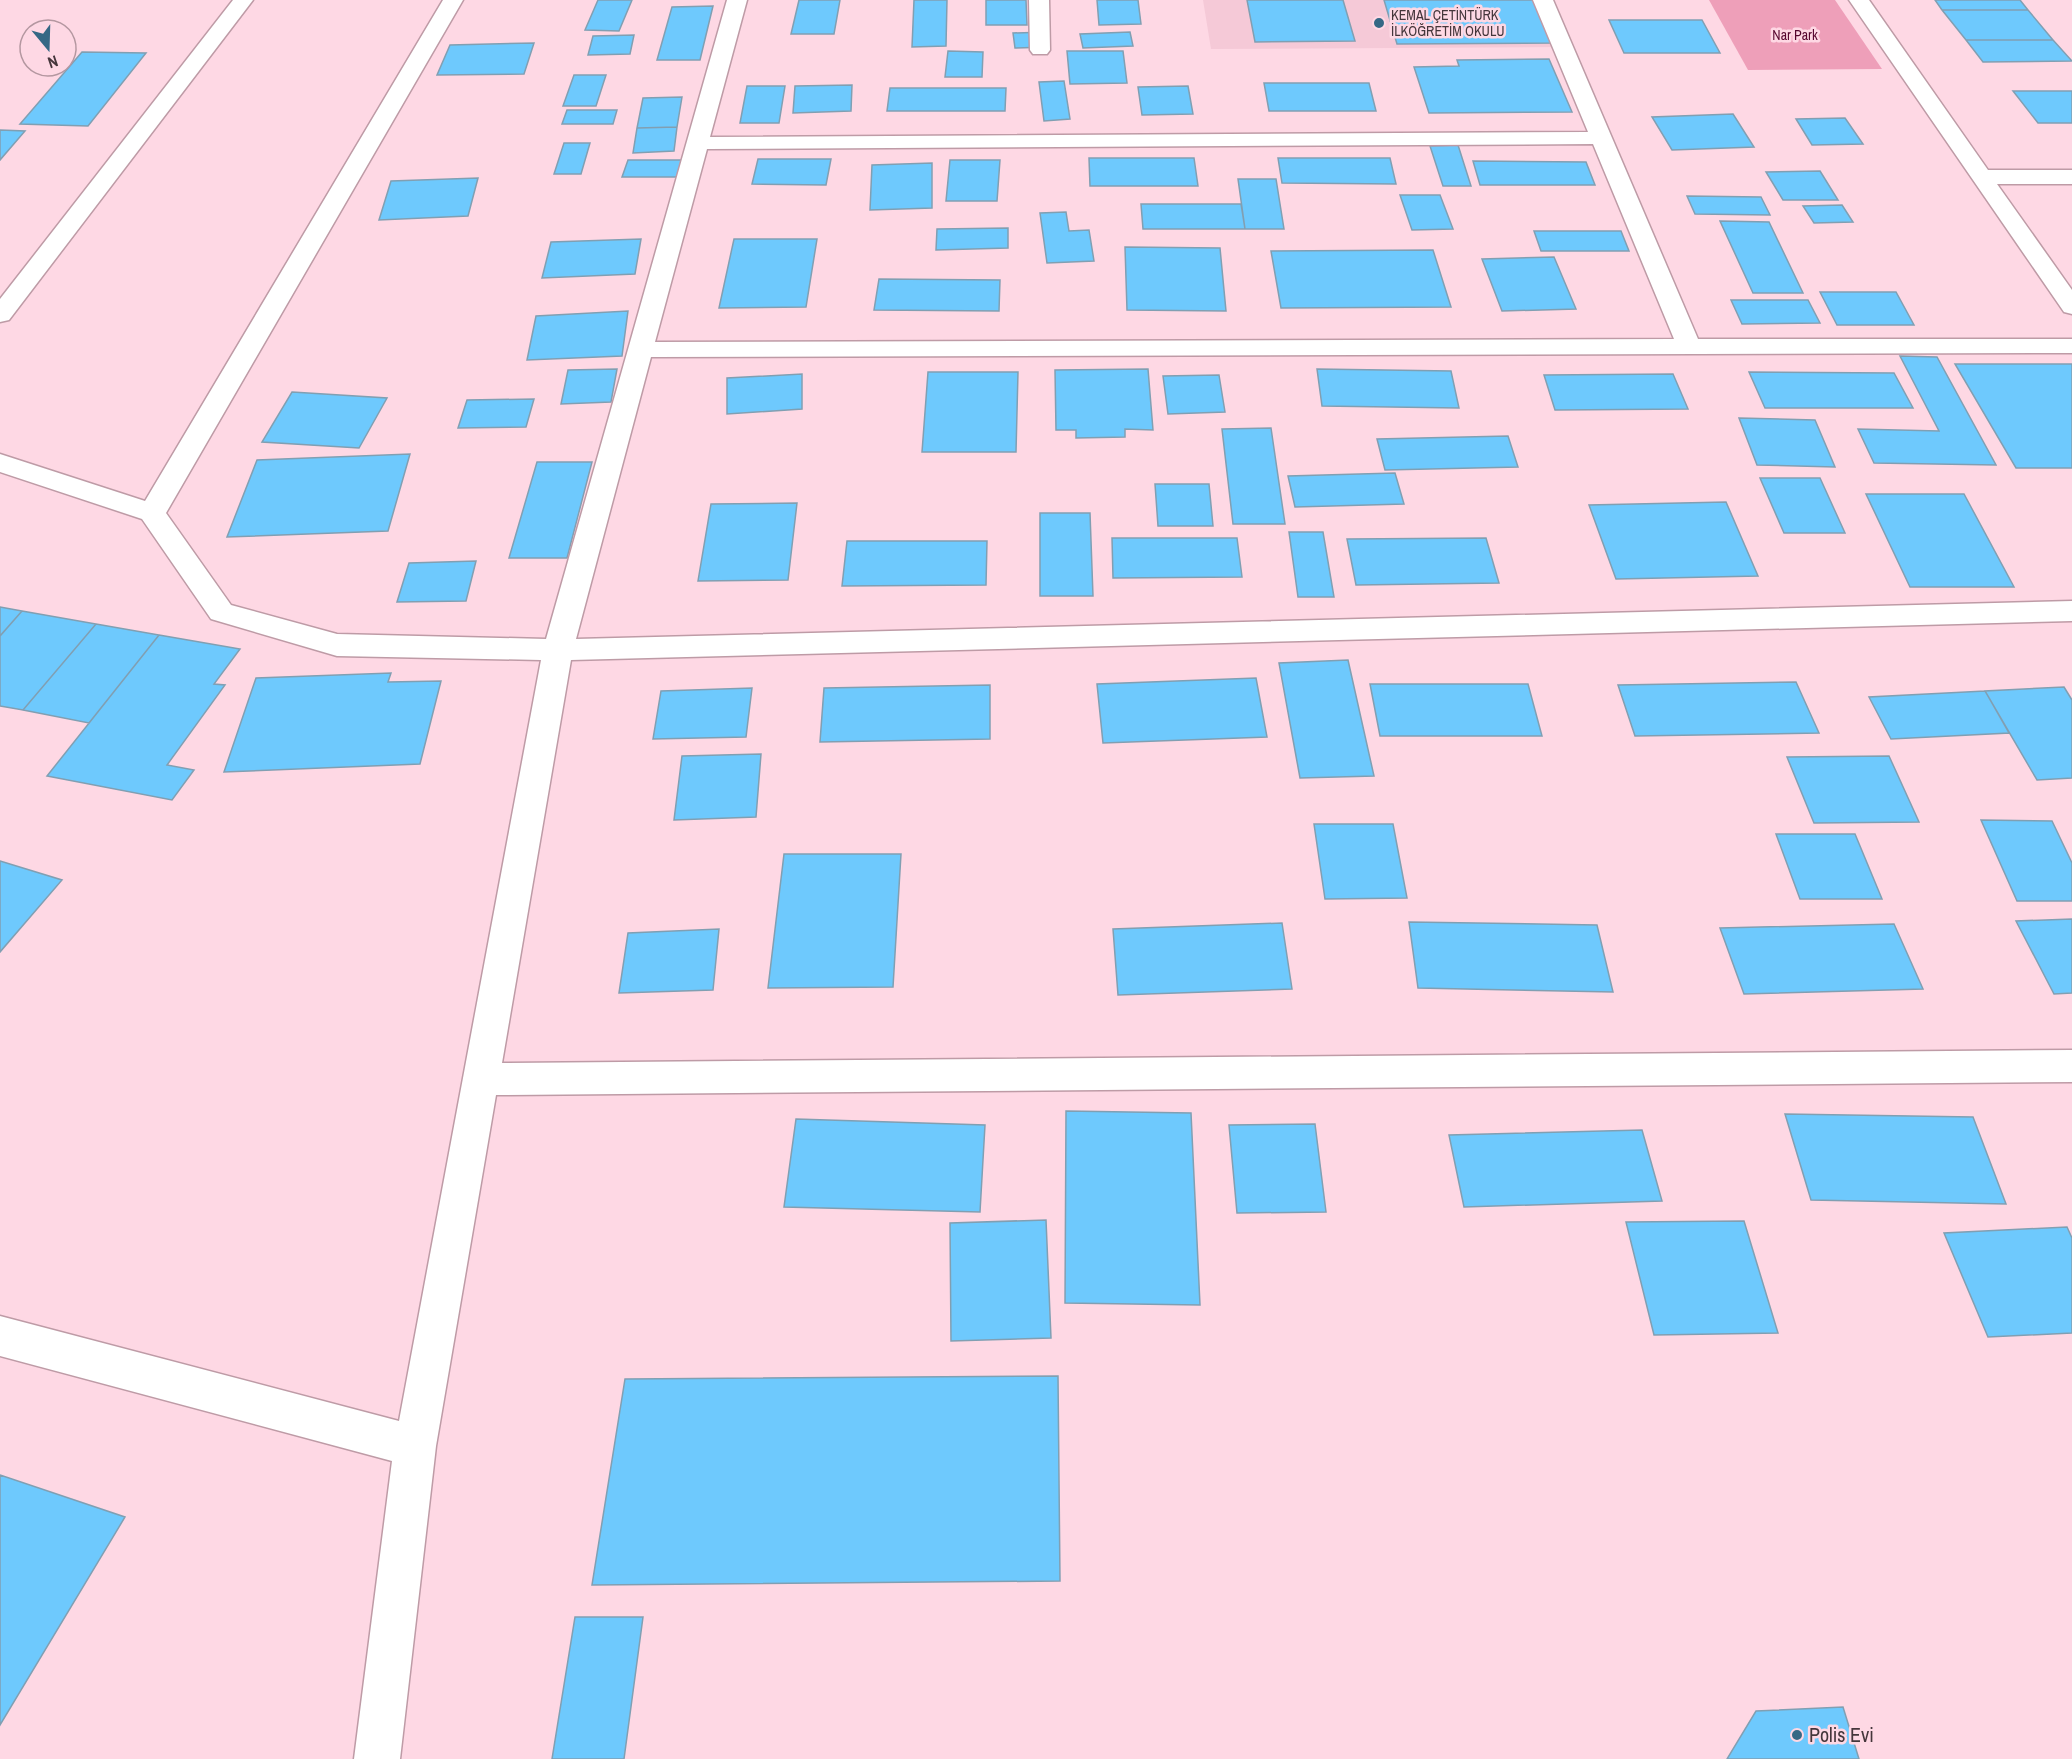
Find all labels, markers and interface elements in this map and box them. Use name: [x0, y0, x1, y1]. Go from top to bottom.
place label: KEMAL ÇETİNTÜRK İLKÖĞRETİM OKULU: [1391, 6, 1505, 40]
marker: KEMAL ÇETİNTÜRK İLKÖĞRETİM OKULU: [1372, 16, 1386, 30]
north arrow: [18, 18, 78, 78]
park label: Nar Park: [1772, 26, 1818, 44]
text: N: [45, 50, 61, 74]
place label: Polis Evi: [1809, 1721, 1874, 1748]
marker: Polis Evi: [1790, 1728, 1804, 1742]

